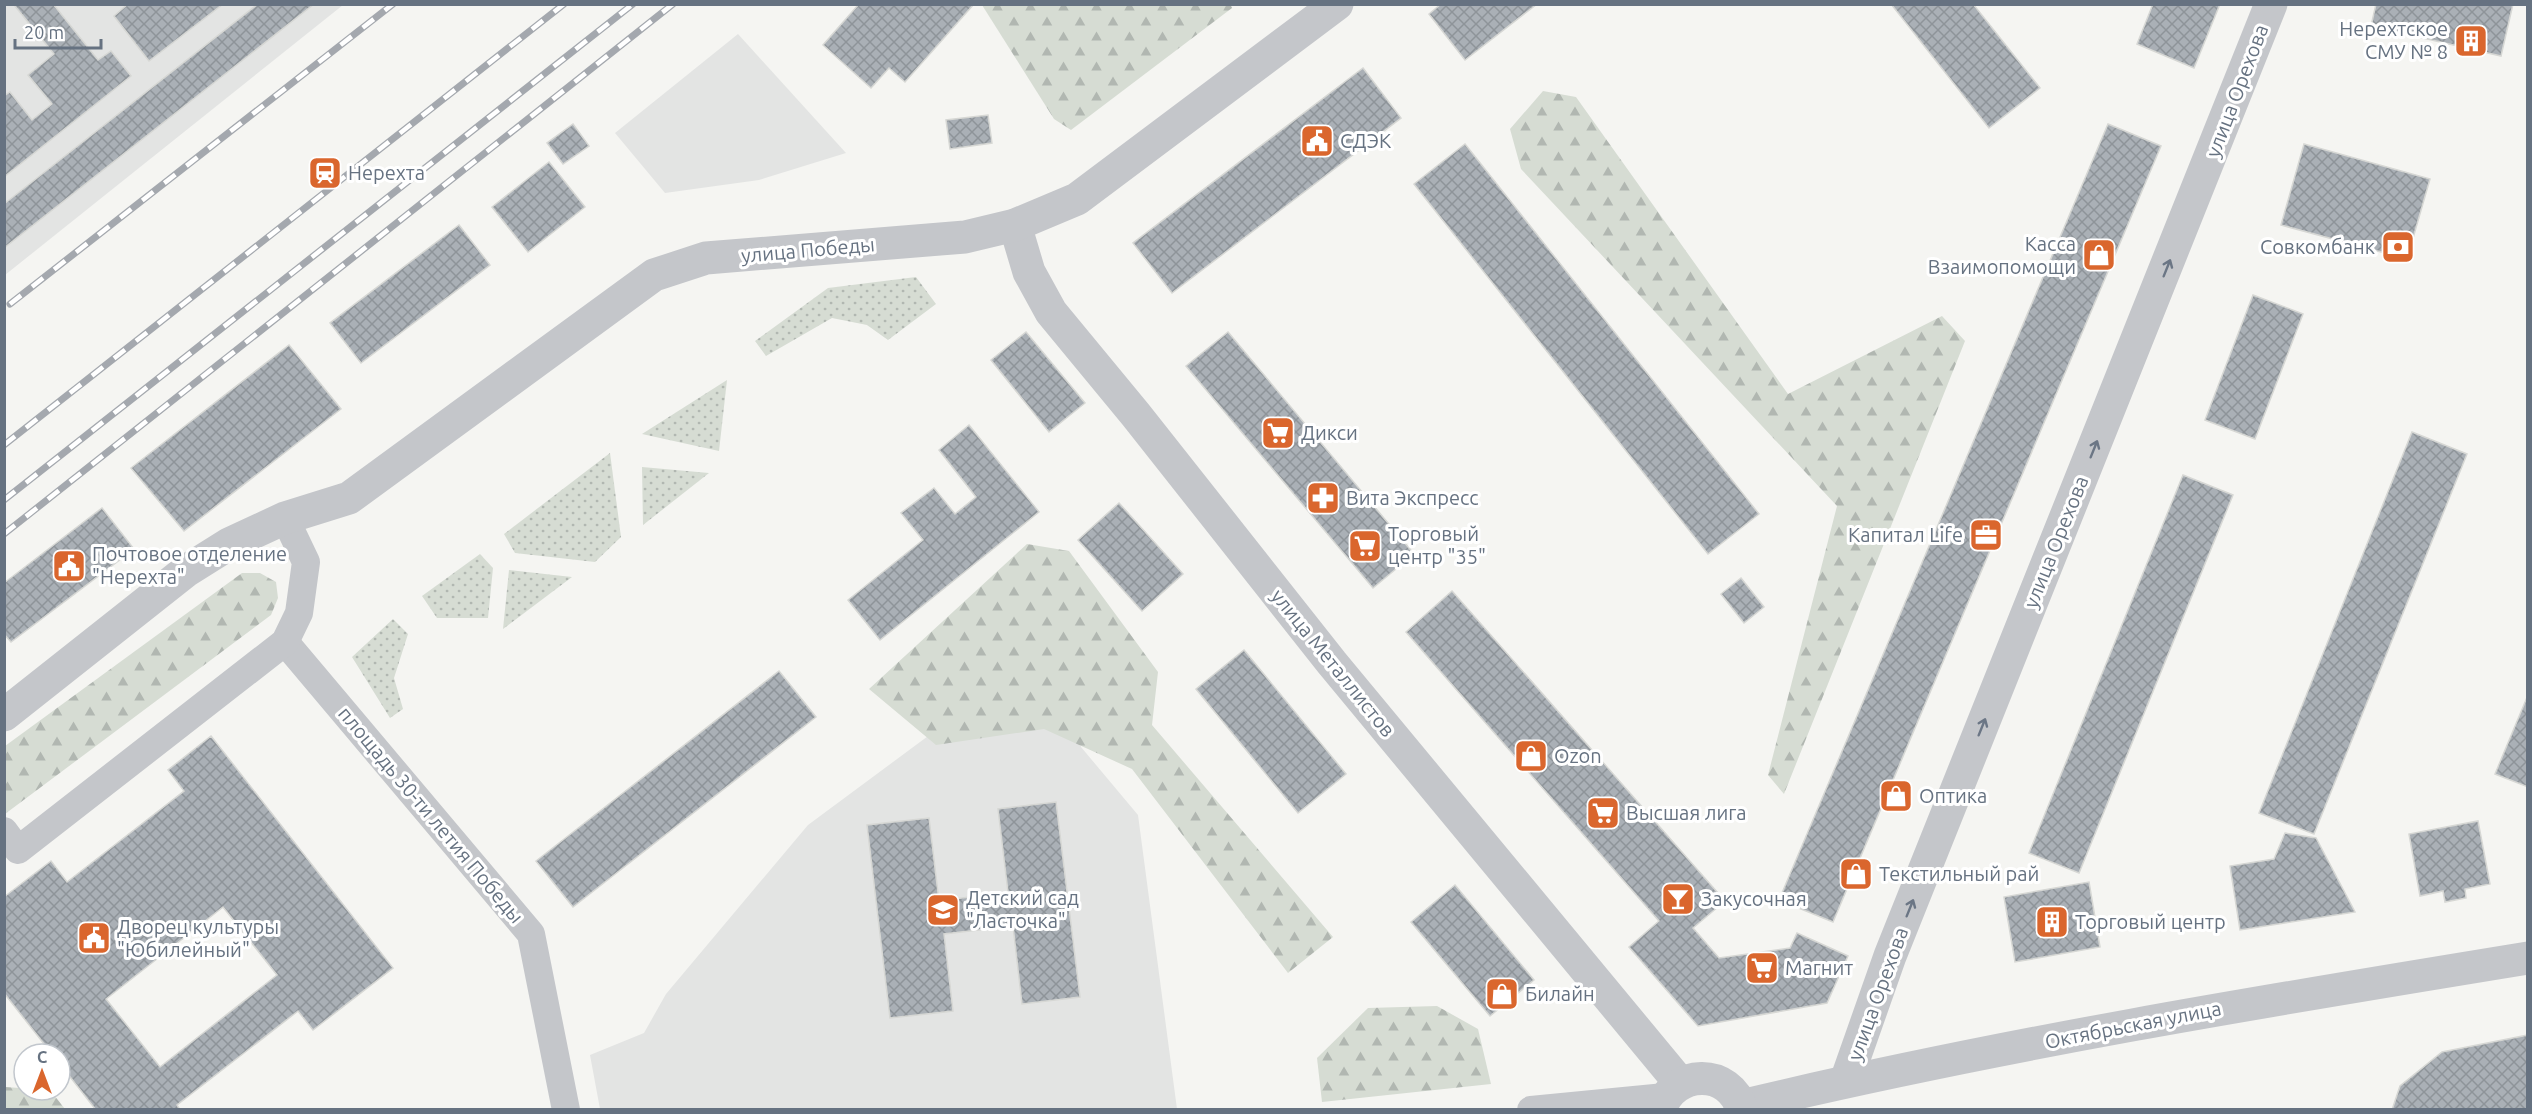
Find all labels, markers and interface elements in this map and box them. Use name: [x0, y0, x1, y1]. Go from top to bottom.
scale bar: [15, 12, 100, 50]
place label: Нерехтское СМУ № 8: [2339, 17, 2448, 63]
street label: улица Орехова: [2201, 21, 2272, 160]
text: 20 m: [24, 22, 64, 42]
building icon: Нерехтское СМУ № 8: [2453, 23, 2489, 59]
public building icon: СДЭК: [1299, 123, 1335, 159]
place label: СДЭК: [1340, 129, 1391, 152]
station icon: Нерехта: [307, 155, 343, 191]
place label: Нерехта: [348, 161, 425, 184]
bank icon: Совкомбанк: [2380, 229, 2416, 265]
street label: улица Победы: [740, 232, 876, 267]
place label: Касса Взаимопомощи: [1928, 232, 2076, 278]
place label: Совкомбанк: [2260, 235, 2375, 258]
shop icon: Касса Взаимопомощи: [2081, 237, 2117, 273]
one-way arrow: [2162, 259, 2173, 277]
supermarket icon: Дикси: [1260, 415, 1296, 451]
place label: Дикси: [1301, 421, 1358, 444]
one-way arrow: [2089, 440, 2100, 458]
street label: улица Орехова: [2019, 472, 2093, 611]
pharmacy icon: Вита Экспресс: [1305, 480, 1341, 516]
place label: Вита Экспресс: [1346, 486, 1479, 509]
office icon: Капитал Life: [1968, 517, 2004, 553]
place label: Торговый центр "35": [1388, 522, 1486, 568]
place label: Капитал Life: [1848, 523, 1963, 546]
supermarket icon: Торговый центр "35": [1347, 528, 1383, 564]
place label: Почтовое отделение "Нерехта": [92, 542, 287, 588]
public building icon: Почтовое отделение "Нерехта": [51, 548, 87, 584]
street label: улица Металлистов: [1267, 584, 1400, 741]
street label: площадь 30-ти летия Победы: [334, 702, 529, 928]
one-way arrow: [1977, 718, 1988, 737]
shop icon: Ozon: [1513, 738, 1549, 774]
place label: Ozon: [1554, 744, 1602, 767]
shop icon: Оптика: [1878, 778, 1914, 814]
place label: Оптика: [1919, 784, 1987, 807]
supermarket icon: Высшая лига: [1585, 795, 1621, 831]
place label: Высшая лига: [1626, 801, 1747, 824]
shop icon: Текстильный рай: [1838, 856, 1874, 892]
place label: Текстильный рай: [1879, 862, 2039, 885]
bar icon: Закусочная: [1660, 881, 1696, 917]
place label: Детский сад "Ласточка": [966, 886, 1079, 932]
place label: Закусочная: [1701, 887, 1807, 910]
school or university icon: Детский сад "Ласточка": [925, 892, 961, 928]
one-way arrow: [1905, 899, 1916, 918]
building icon: Торговый центр: [2034, 904, 2070, 940]
place label: Торговый центр: [2075, 910, 2226, 933]
place label: Дворец культуры "Юбилейный": [117, 915, 279, 961]
public building icon: Дворец культуры "Юбилейный": [76, 920, 112, 956]
street label: улица Орехова: [1843, 924, 1912, 1064]
supermarket icon: Магнит: [1744, 950, 1780, 986]
place label: Магнит: [1785, 956, 1853, 979]
shop icon: Билайн: [1484, 976, 1520, 1012]
place label: Билайн: [1525, 982, 1595, 1005]
street label: Октябрьская улица: [2043, 996, 2223, 1053]
north arrow: [12, 1042, 72, 1102]
text: С: [37, 1048, 47, 1066]

